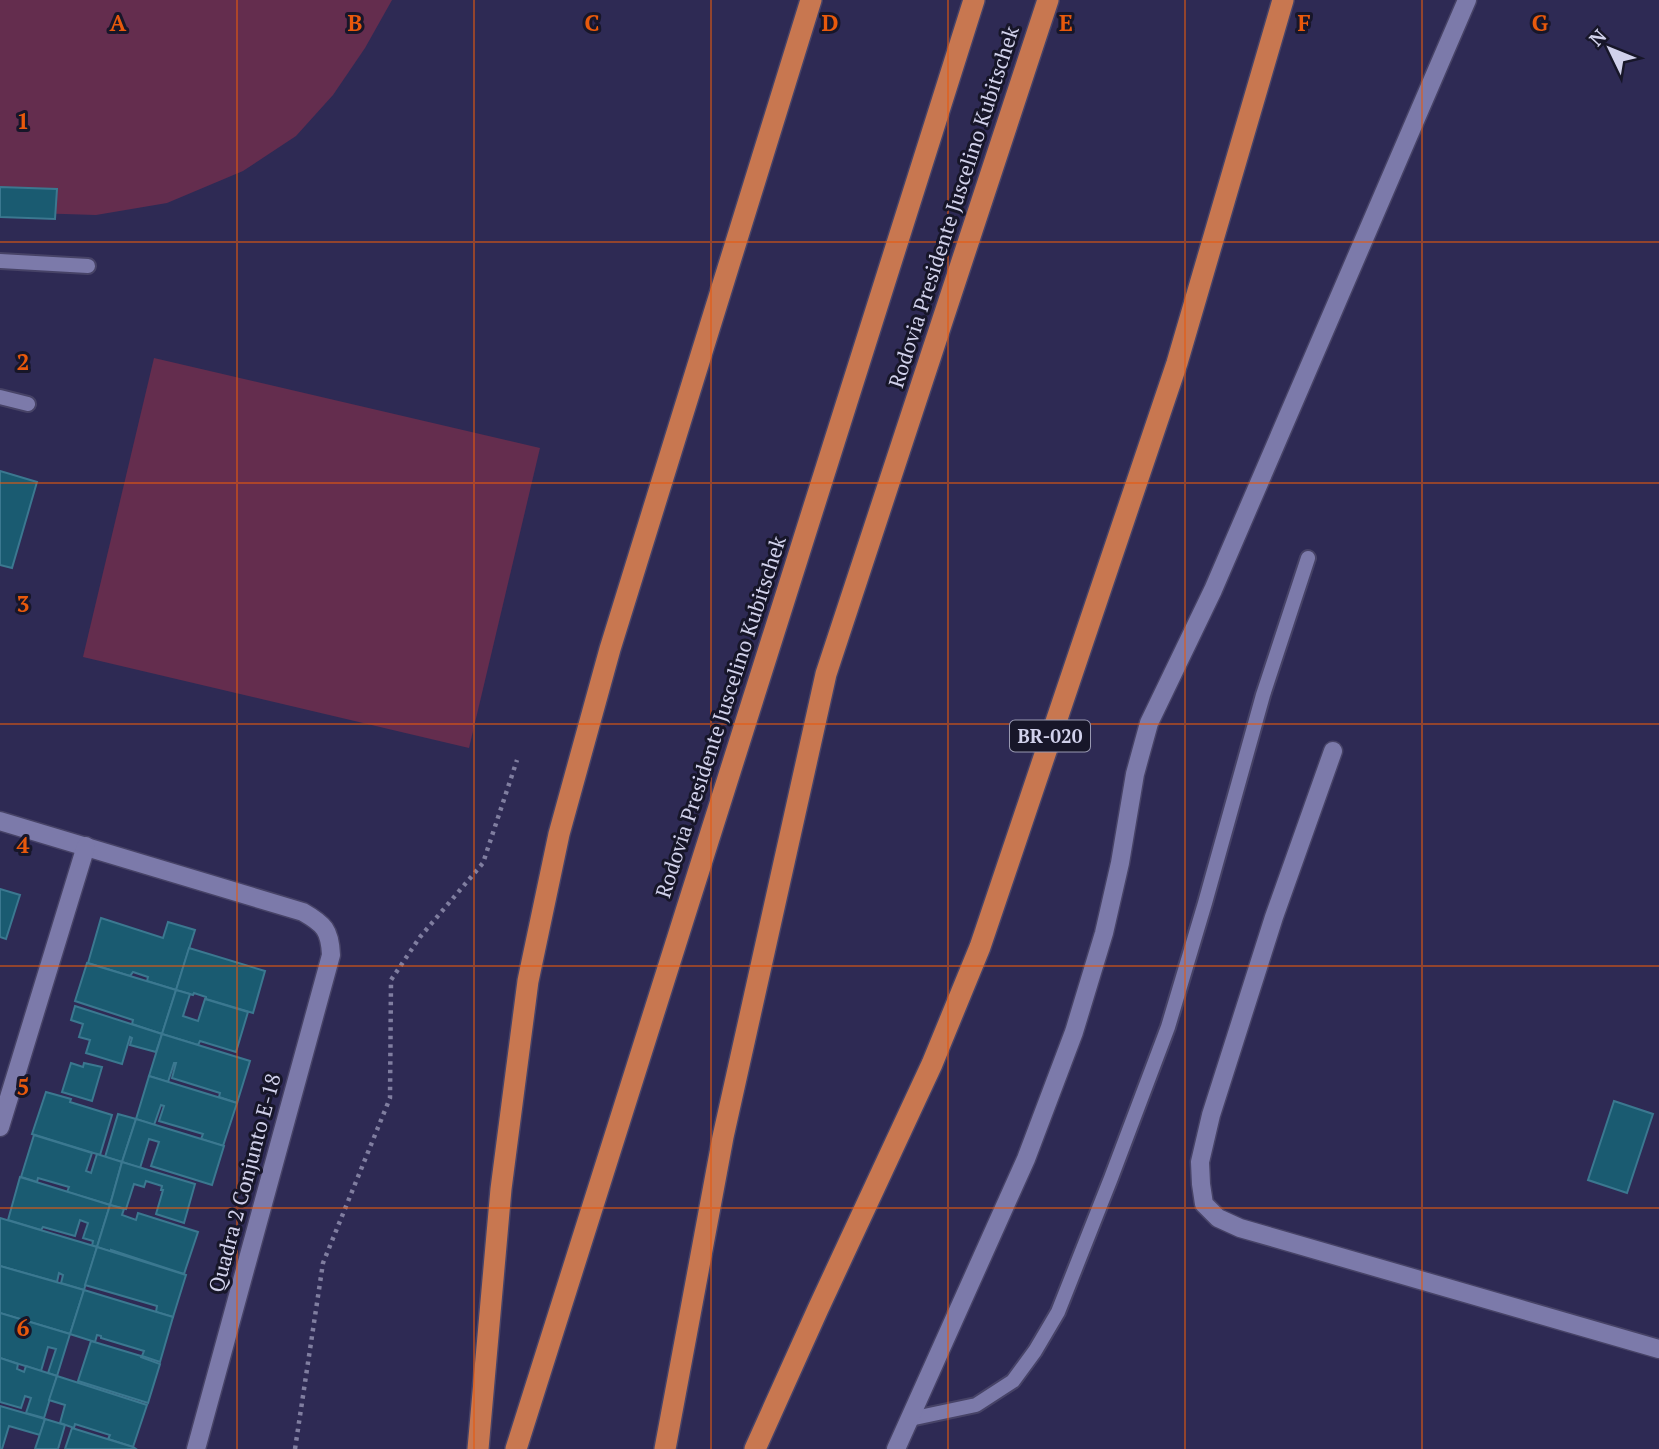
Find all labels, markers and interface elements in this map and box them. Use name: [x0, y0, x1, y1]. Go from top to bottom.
text: A: [110, 7, 127, 38]
text: B: [348, 7, 363, 38]
text: C: [585, 7, 600, 38]
text: D: [822, 7, 839, 38]
text: E: [1059, 7, 1073, 38]
text: F: [1297, 7, 1311, 38]
text: G: [1532, 7, 1549, 38]
north arrow: [1575, 14, 1645, 84]
street label: Rodovia Presidente Juscelino Kubitschek: [881, 22, 1025, 391]
text: N: [1583, 23, 1612, 51]
text: 1: [17, 105, 30, 136]
text: 2: [17, 346, 30, 377]
street label: Rodovia Presidente Juscelino Kubitschek: [648, 532, 792, 901]
text: 3: [17, 588, 30, 619]
road number: BR-020: [1010, 720, 1090, 751]
text: 4: [17, 829, 30, 860]
street label: Quadra 2 Conjunto E-18: [201, 1070, 287, 1295]
text: 5: [17, 1071, 30, 1102]
text: 6: [17, 1312, 30, 1343]

